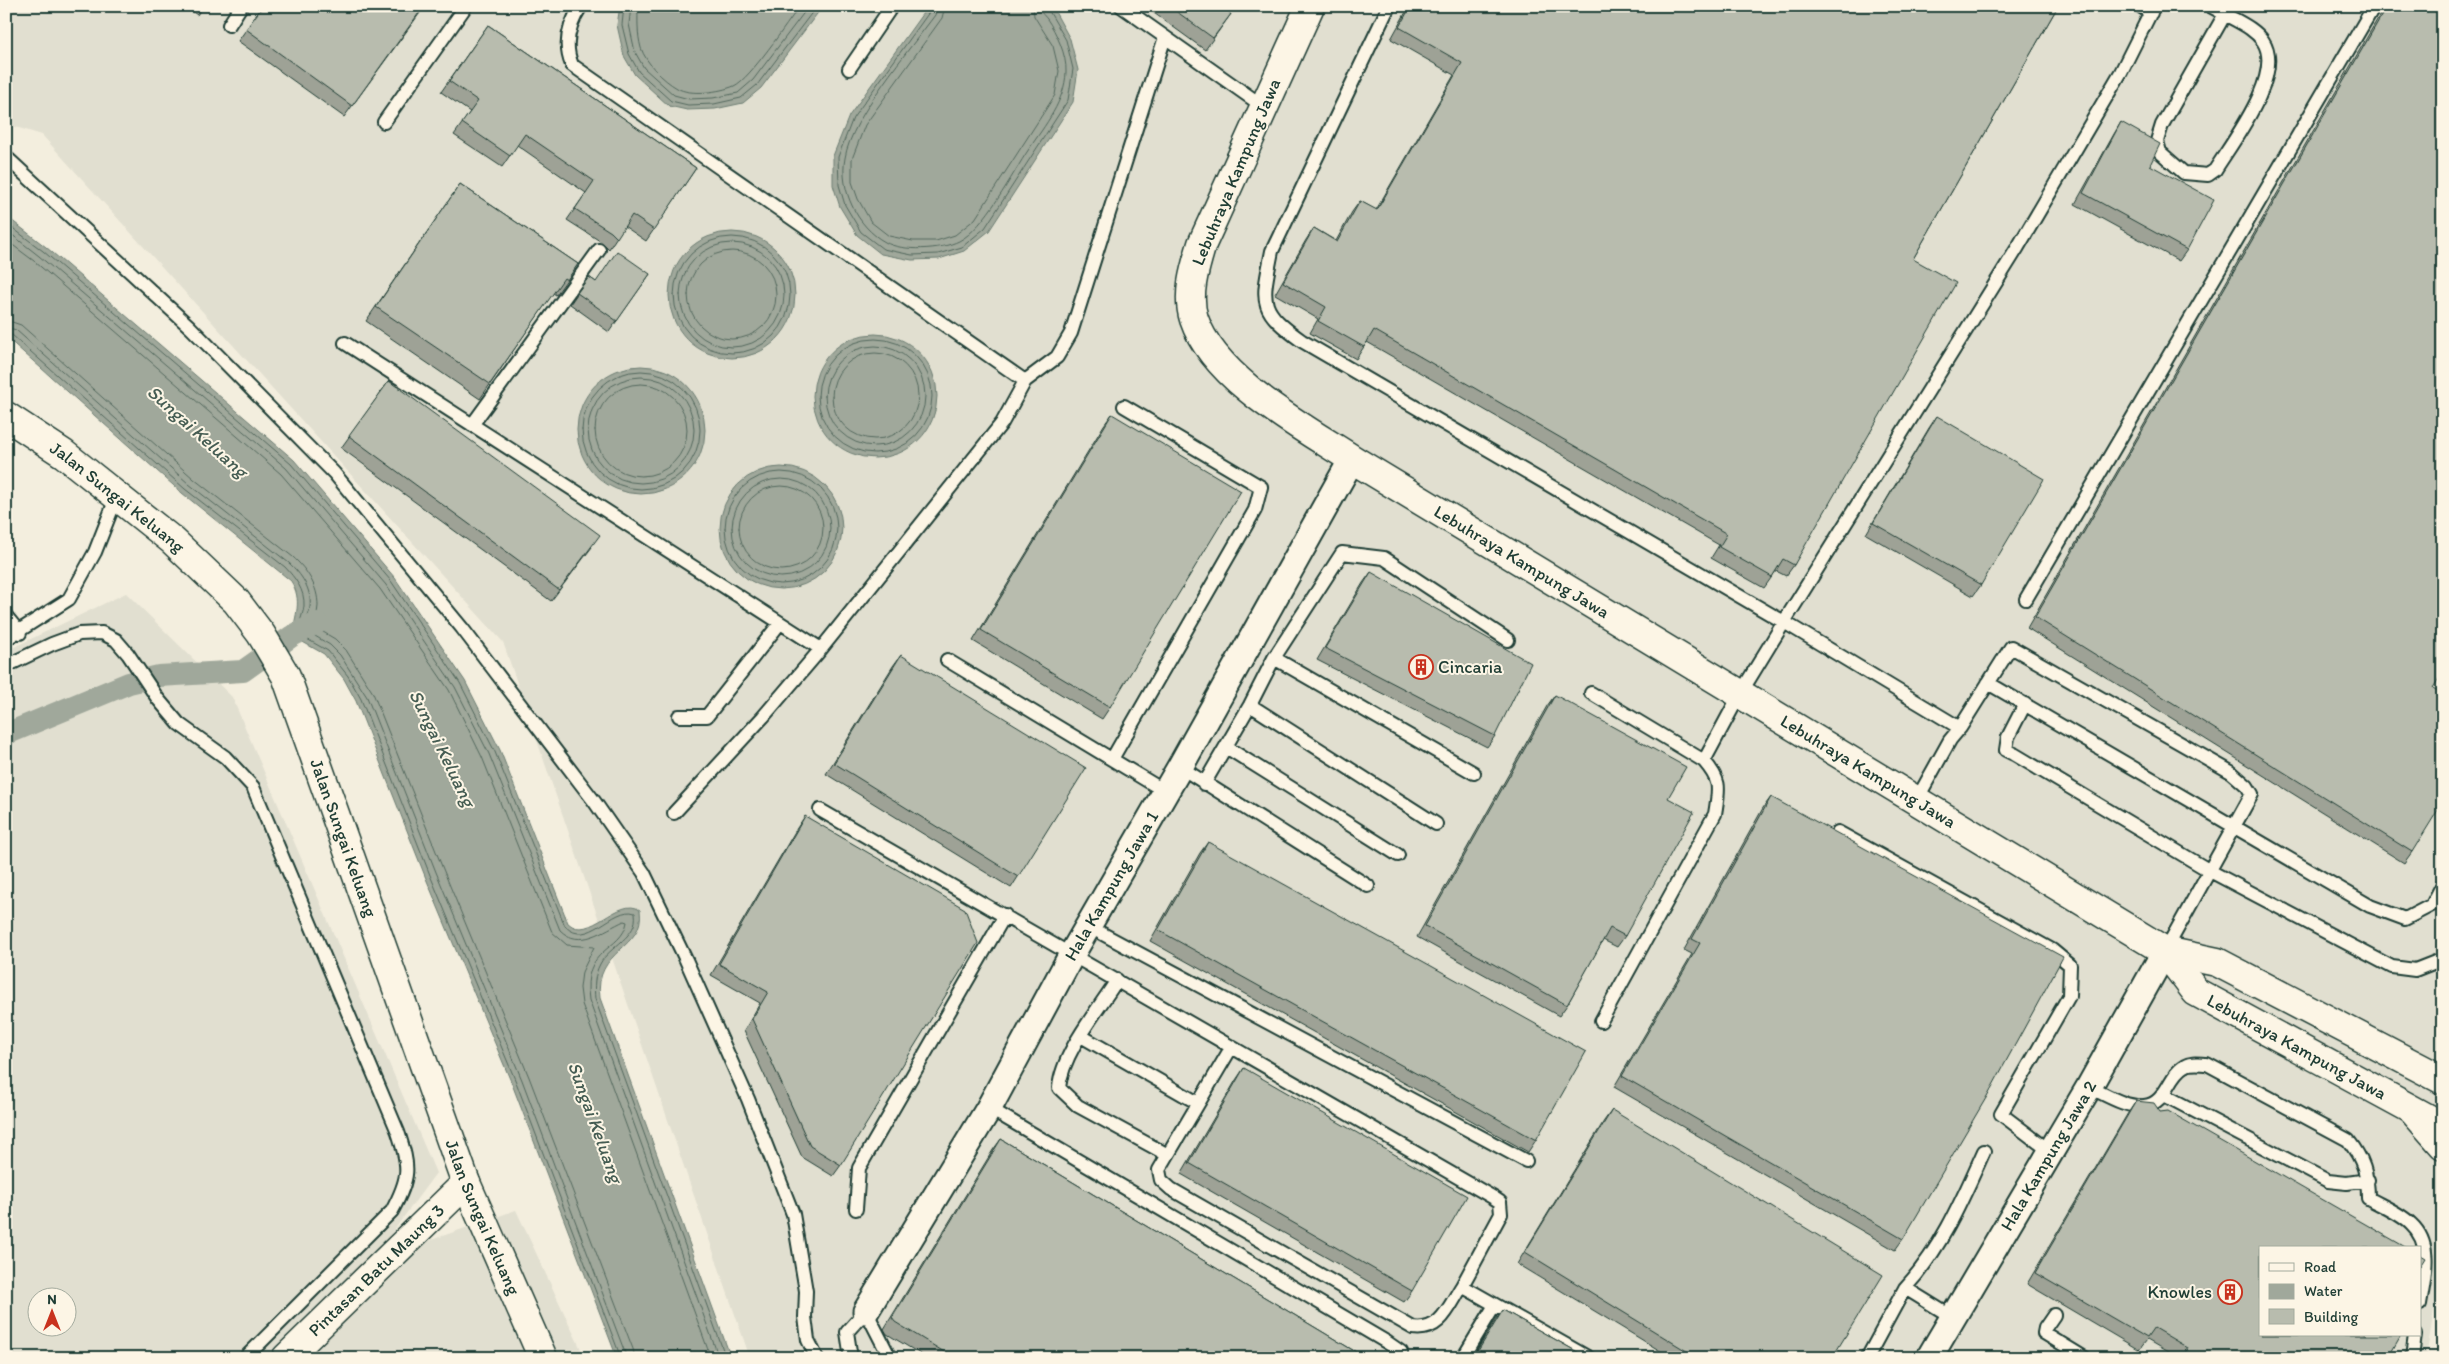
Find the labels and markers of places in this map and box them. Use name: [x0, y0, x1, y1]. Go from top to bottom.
building icon: Cincaria: [1408, 654, 1434, 680]
place label: Cincaria: [1438, 656, 1503, 678]
building icon: Knowles: [2217, 1279, 2243, 1305]
place label: Knowles: [2147, 1281, 2212, 1303]

